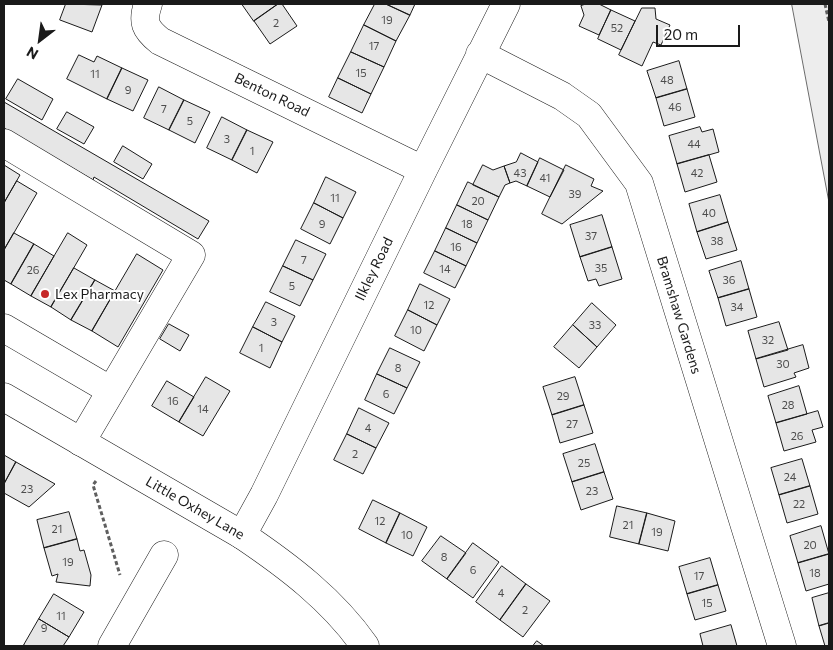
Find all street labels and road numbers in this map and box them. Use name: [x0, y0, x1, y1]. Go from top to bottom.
street label: Benton Road: [232, 70, 312, 120]
street label: Ilkley Road: [351, 235, 397, 303]
street label: Bramshaw Gardens: [653, 254, 705, 376]
street label: Little Oxhey Lane: [143, 473, 247, 543]

